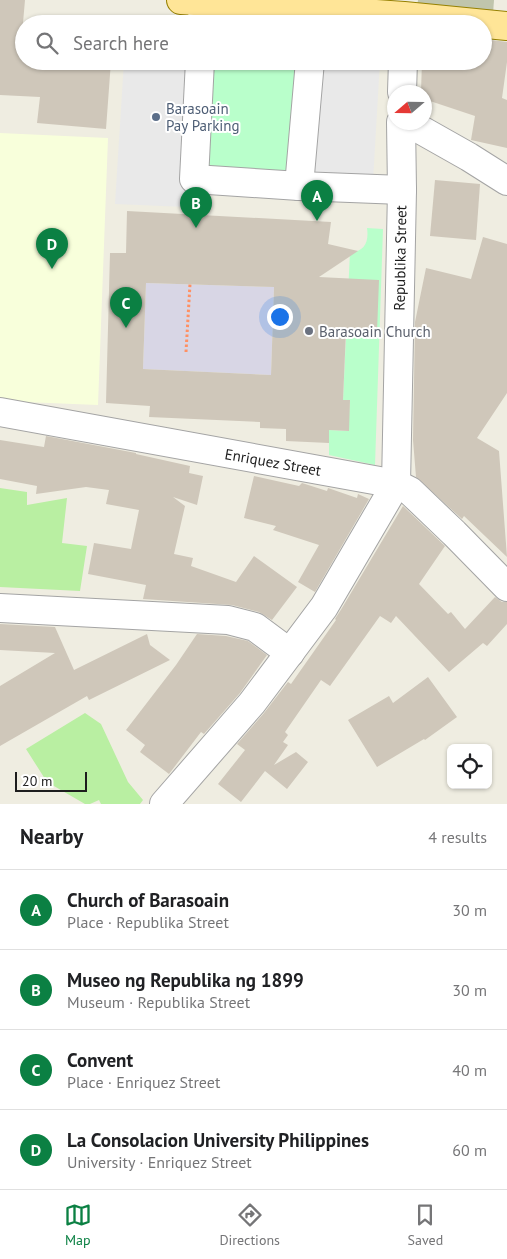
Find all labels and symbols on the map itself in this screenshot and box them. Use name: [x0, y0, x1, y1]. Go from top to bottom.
north arrow: [387, 85, 432, 130]
place label: Barasoain Pay Parking: [166, 99, 240, 135]
marker: Barasoain Pay Parking: [150, 111, 162, 123]
pin: A: [301, 180, 333, 221]
pin: B: [180, 187, 212, 228]
street label: Republika Street: [390, 205, 410, 311]
pin: D: [36, 228, 68, 269]
pin: C: [110, 287, 142, 328]
your location: [267, 304, 293, 330]
place label: Barasoain Church: [319, 322, 431, 341]
marker: Barasoain Church: [303, 325, 315, 337]
street label: Enriquez Street: [223, 444, 323, 480]
scale bar: [15, 769, 88, 792]

